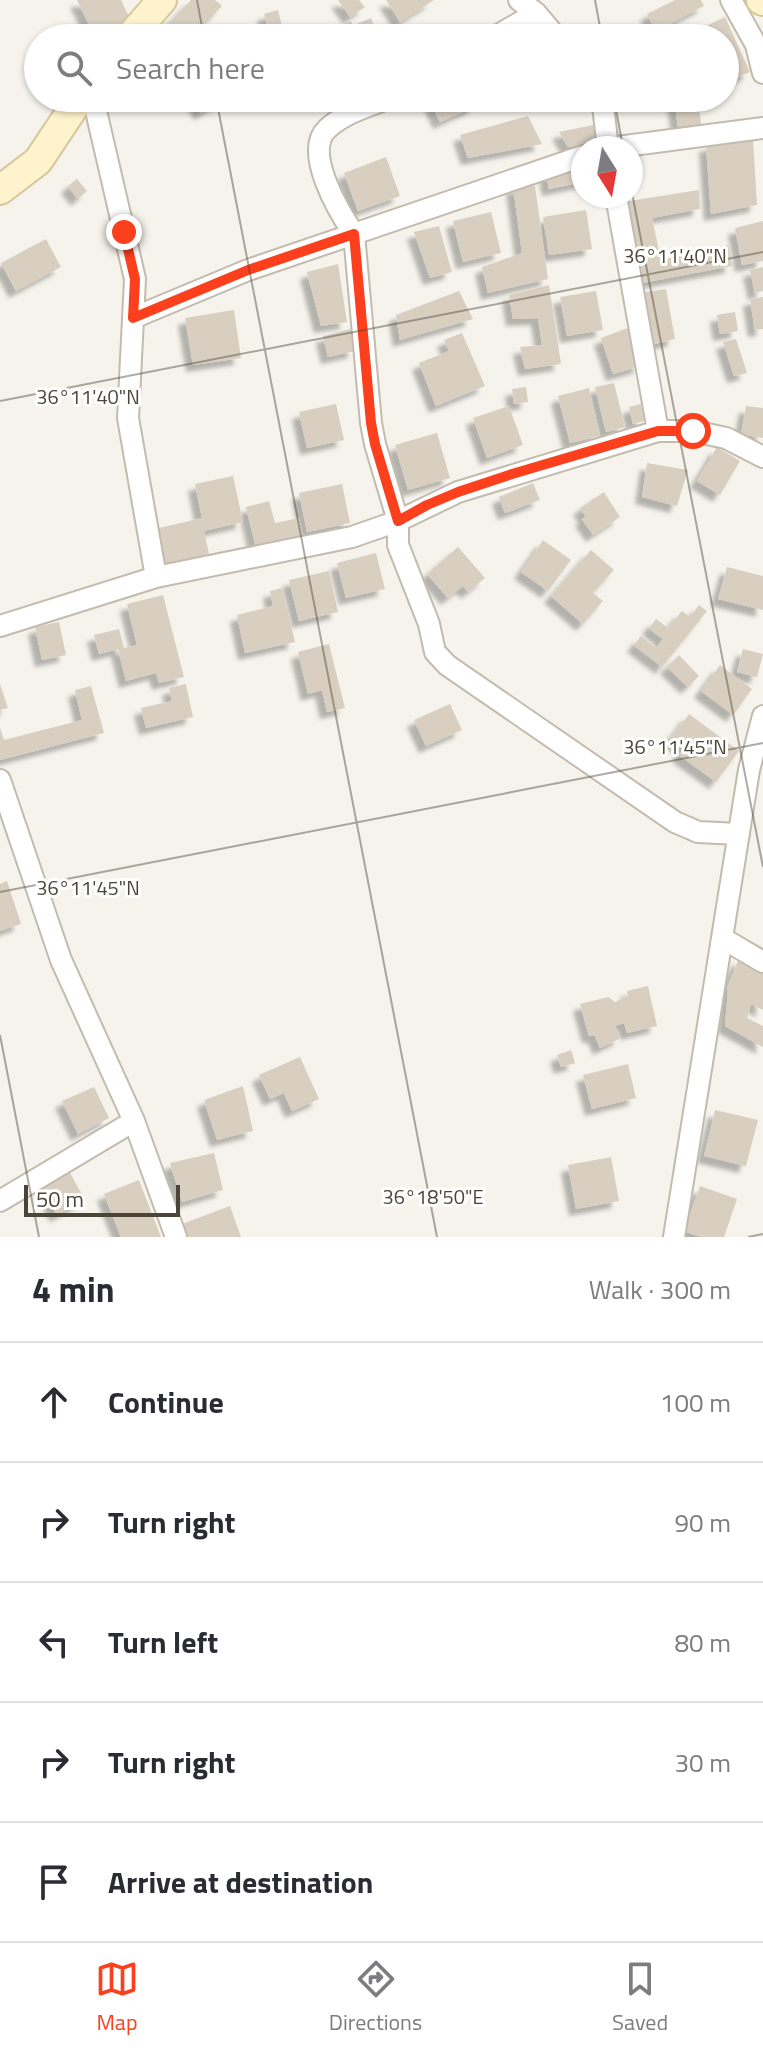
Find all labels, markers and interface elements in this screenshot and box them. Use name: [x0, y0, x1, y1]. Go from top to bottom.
search box: [24, 24, 739, 112]
text: Search here: [116, 45, 265, 91]
icon: search: [52, 46, 96, 90]
north arrow: [571, 136, 643, 208]
route end: [106, 214, 142, 250]
text: 36°11'40"N: [623, 240, 727, 271]
text: 36°11'40"N: [36, 381, 140, 412]
route start: [675, 413, 711, 449]
text: 36°11'45"N: [623, 731, 727, 762]
text: 36°11'45"N: [36, 872, 140, 903]
scale bar: [24, 1181, 180, 1217]
text: 36°18'50"E: [382, 1181, 484, 1212]
text: 50 m: [36, 1182, 84, 1216]
text: 4 min: [32, 1263, 115, 1315]
text: Walk · 300 m: [589, 1270, 731, 1309]
text: Continue: [108, 1379, 224, 1425]
icon: ahead: [32, 1380, 76, 1424]
text: 100 m: [660, 1383, 731, 1422]
text: Turn right: [108, 1499, 236, 1545]
icon: right: [32, 1500, 76, 1544]
text: 90 m: [674, 1503, 731, 1542]
text: Turn left: [108, 1619, 218, 1665]
icon: left: [32, 1620, 76, 1664]
text: 80 m: [674, 1623, 731, 1662]
text: Turn right: [108, 1739, 236, 1785]
icon: right: [32, 1740, 76, 1784]
text: 30 m: [674, 1743, 731, 1782]
text: Arrive at destination: [108, 1859, 373, 1905]
icon: arrive: [32, 1860, 76, 1904]
tab: Map: [95, 1957, 139, 2039]
tab: Directions: [329, 1957, 422, 2039]
tab: Saved: [612, 1957, 668, 2039]

